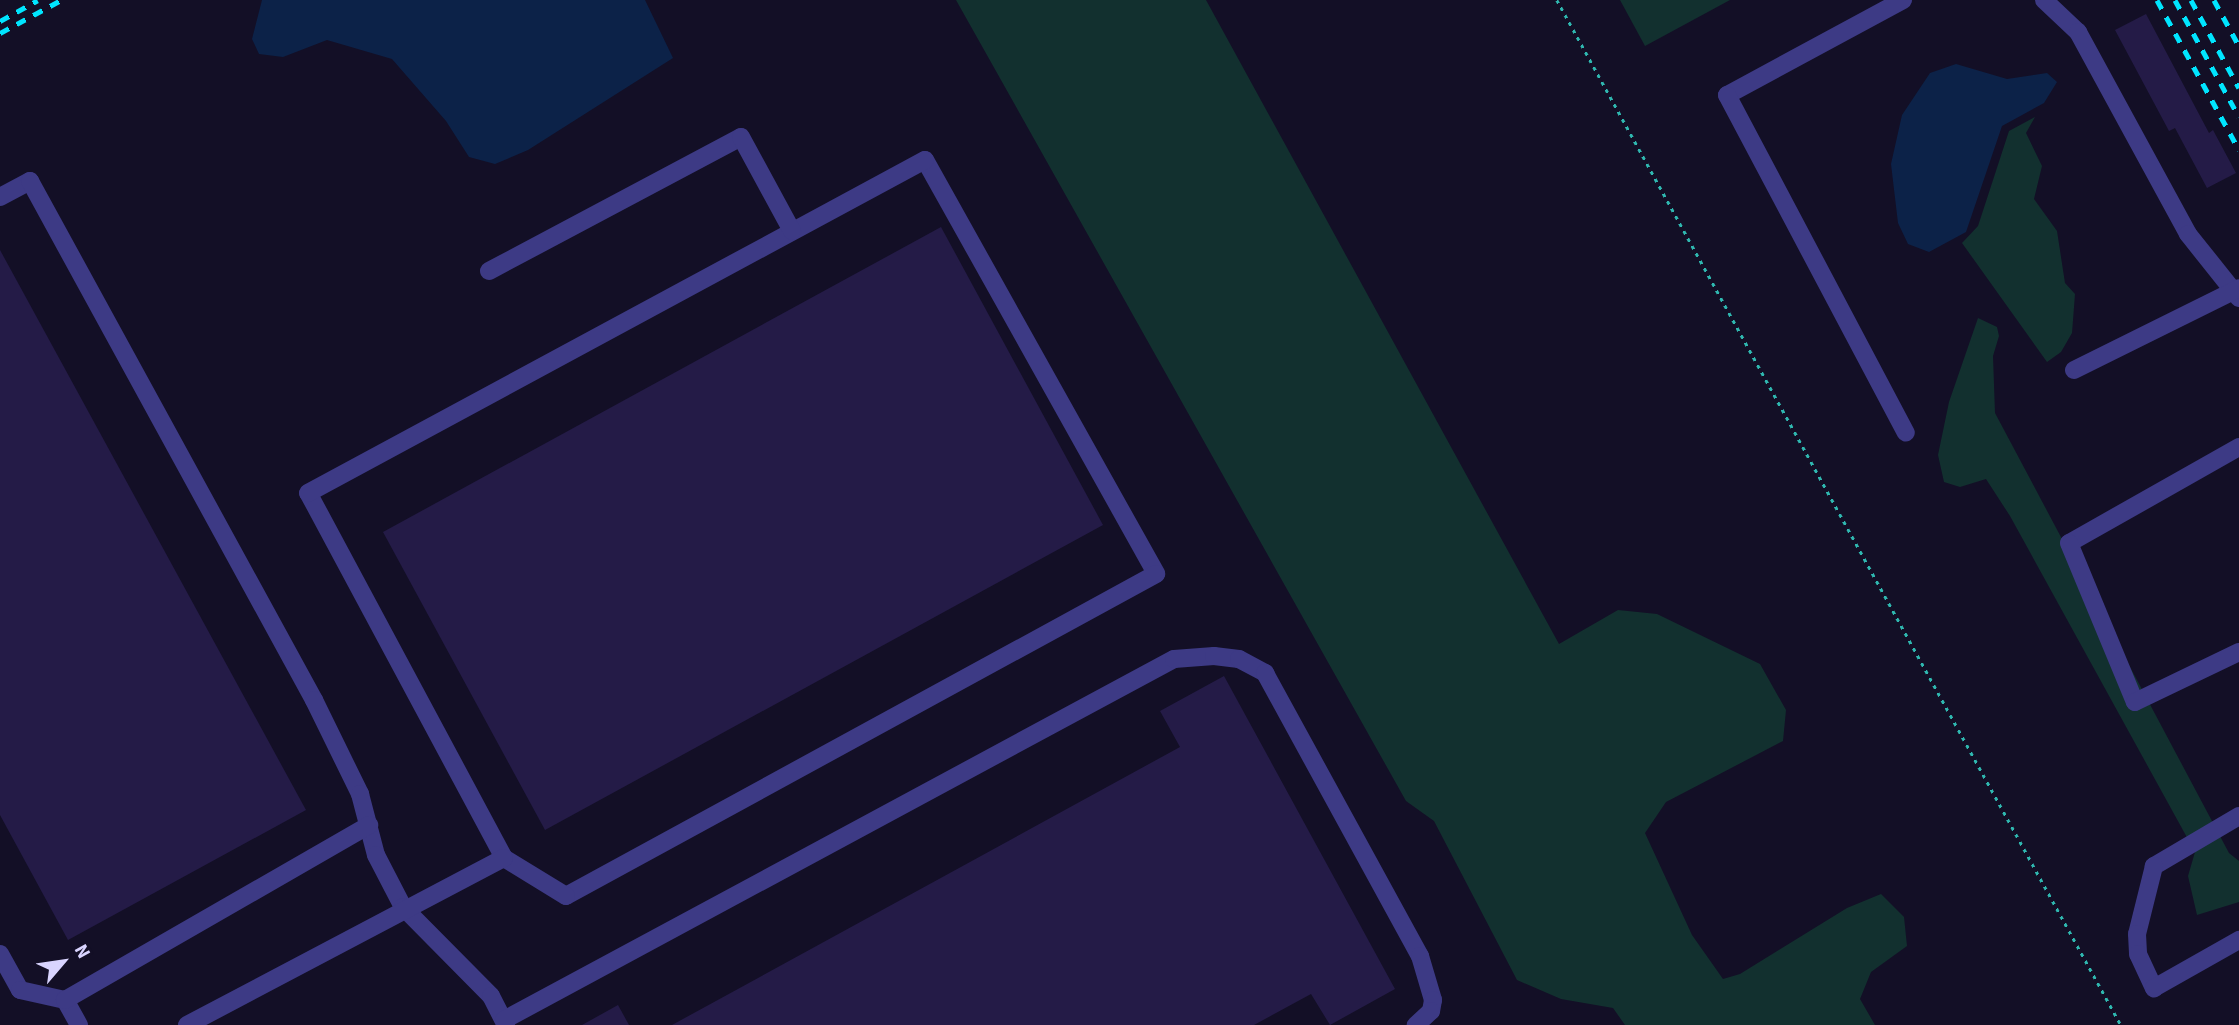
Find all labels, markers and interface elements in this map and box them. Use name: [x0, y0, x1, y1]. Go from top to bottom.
north arrow: [28, 927, 98, 997]
text: N: [67, 939, 97, 964]

